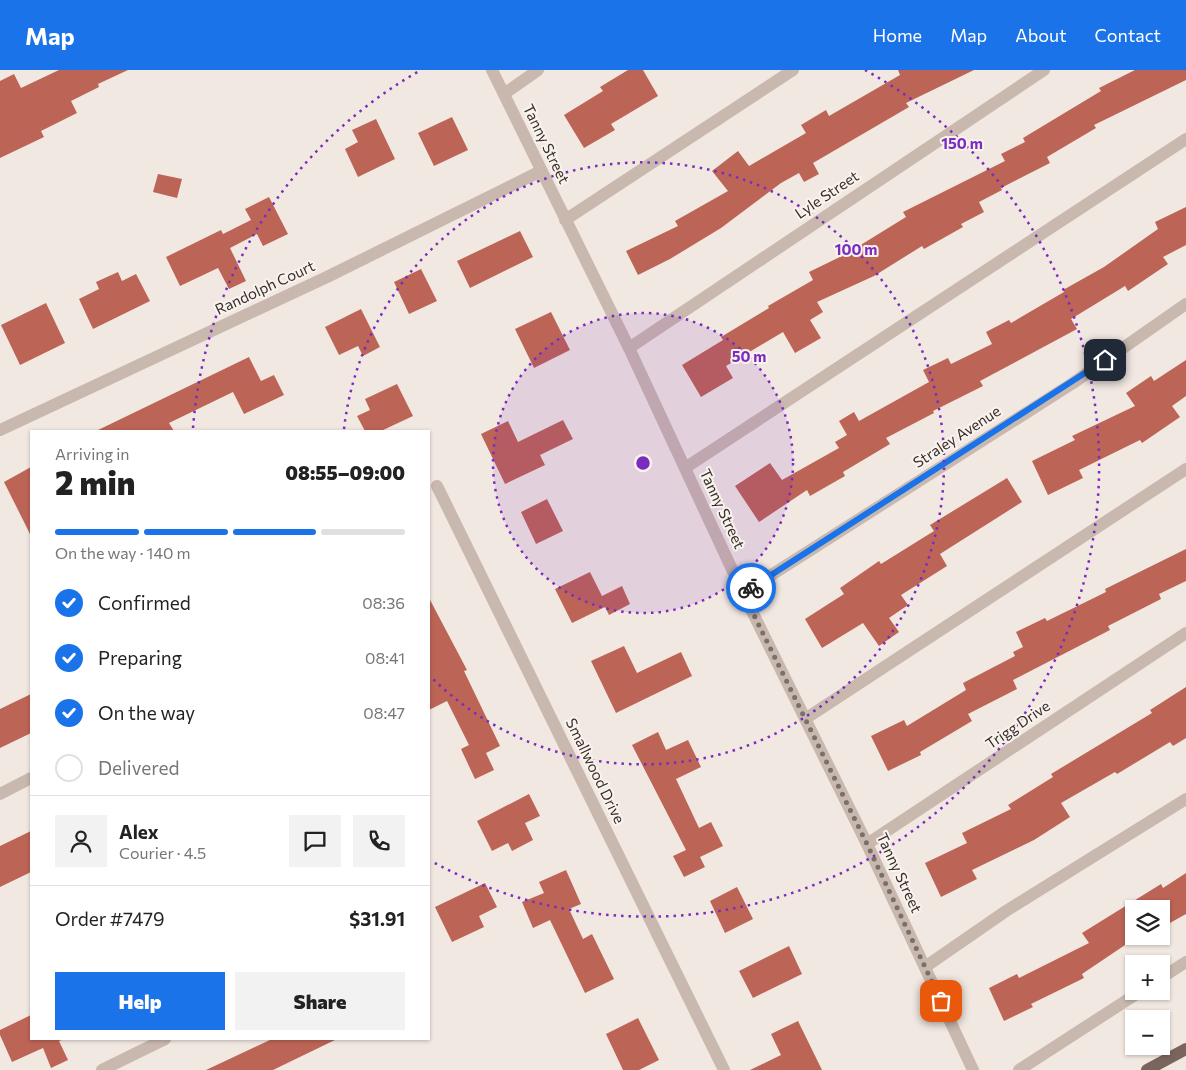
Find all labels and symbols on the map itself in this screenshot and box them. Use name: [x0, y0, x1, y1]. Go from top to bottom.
street label: Tanny Street: [520, 101, 574, 186]
text: 150 m: [941, 134, 983, 152]
street label: Lyle Street: [791, 166, 862, 222]
text: 100 m: [835, 240, 877, 258]
street label: Randolph Court: [212, 256, 317, 318]
pin: [1084, 339, 1126, 381]
text: 50 m: [732, 347, 766, 365]
street label: Straley Avenue: [909, 401, 1004, 471]
centre of rings: [634, 454, 652, 472]
street label: Tanny Street: [697, 466, 749, 551]
courier: [726, 563, 776, 613]
street label: Trigg Drive: [982, 696, 1053, 752]
street label: Smallwood Drive: [563, 715, 629, 826]
street label: Tanny Street: [874, 830, 926, 915]
pin: [920, 980, 962, 1022]

